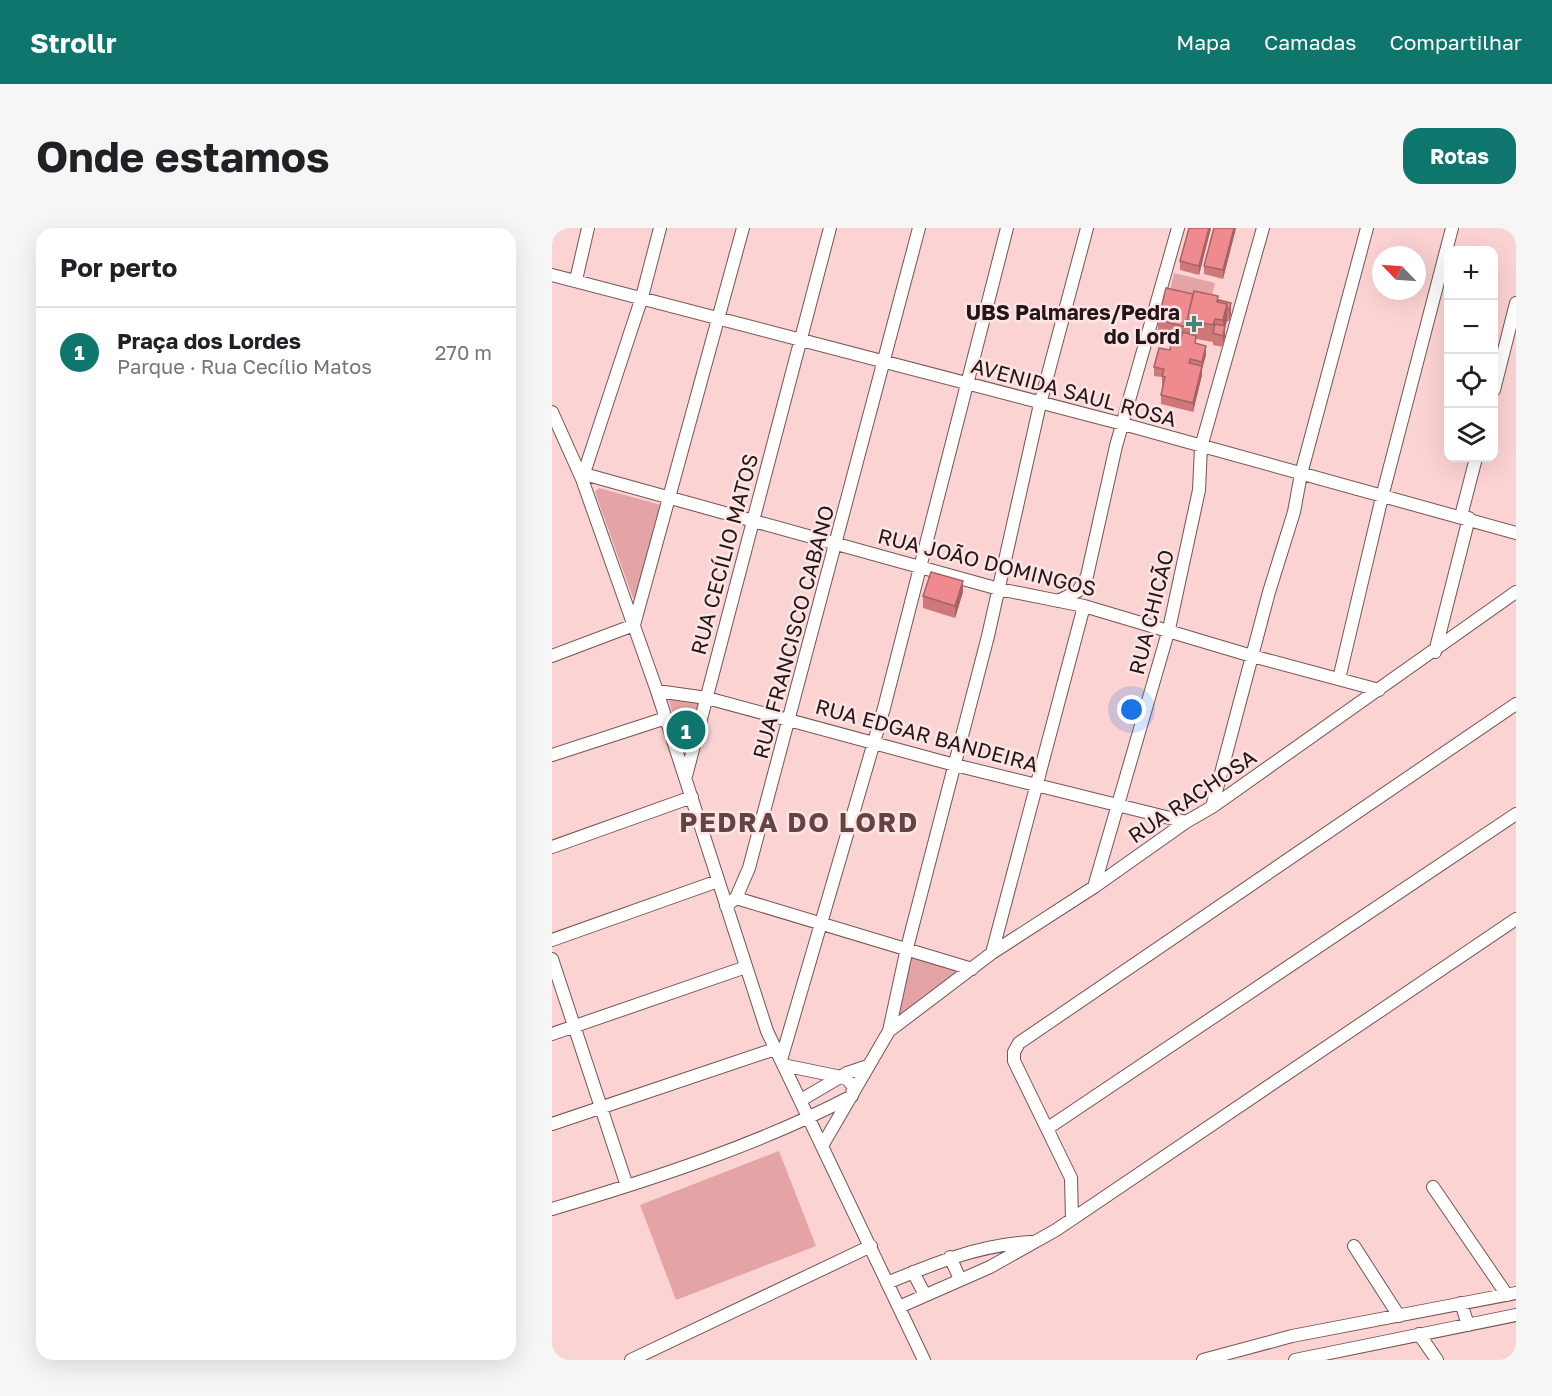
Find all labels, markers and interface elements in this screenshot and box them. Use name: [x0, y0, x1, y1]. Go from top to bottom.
text: Strollr: [30, 26, 117, 59]
text: Mapa: [1176, 29, 1231, 55]
text: Camadas: [1264, 29, 1356, 55]
text: Compartilhar: [1389, 29, 1522, 55]
button: Rotas: [1403, 128, 1516, 184]
text: Onde estamos: [36, 131, 330, 181]
north arrow: [1372, 246, 1426, 300]
map controls: [1444, 246, 1498, 462]
button: +: [1444, 246, 1498, 300]
text: Por perto: [60, 252, 177, 283]
place label: UBS Palmares/Pedra do Lord: [966, 299, 1180, 349]
button: −: [1444, 300, 1498, 354]
marker: UBS Palmares/Pedra do Lord: [1185, 315, 1203, 333]
text: Praça dos Lordes: [117, 327, 301, 354]
text: 1: [74, 340, 85, 364]
text: 270 m: [435, 340, 492, 364]
street label: AVENIDA SAUL ROSA: [968, 352, 1180, 432]
text: Parque · Rua Cecílio Matos: [117, 354, 372, 378]
button: locate: [1444, 354, 1498, 408]
button: layers: [1444, 408, 1498, 462]
street label: RUA CECÍLIO MATOS: [685, 450, 763, 658]
street label: RUA FRANCISCO CABANO: [747, 502, 839, 762]
street label: RUA JOÃO DOMINGOS: [875, 522, 1099, 602]
street label: RUA CHICÃO: [1123, 547, 1179, 677]
street label: RUA EDGAR BANDEIRA: [813, 693, 1041, 777]
your location: [1117, 695, 1146, 724]
pin: 1: [666, 708, 706, 752]
street label: RUA RACHOSA: [1123, 744, 1261, 848]
district label: PEDRA DO LORD: [679, 806, 919, 838]

